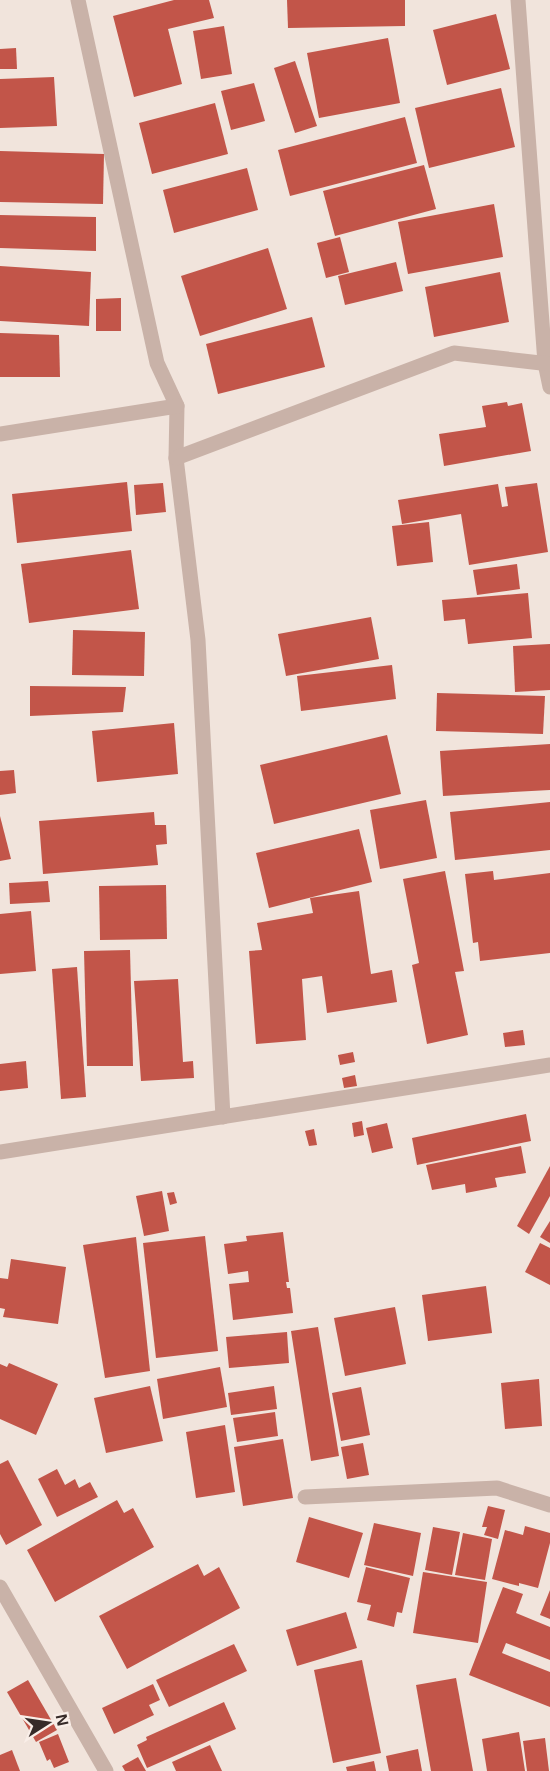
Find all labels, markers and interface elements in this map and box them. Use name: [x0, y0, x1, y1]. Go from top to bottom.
north arrow: [18, 1693, 78, 1753]
text: N: [53, 1713, 72, 1727]

